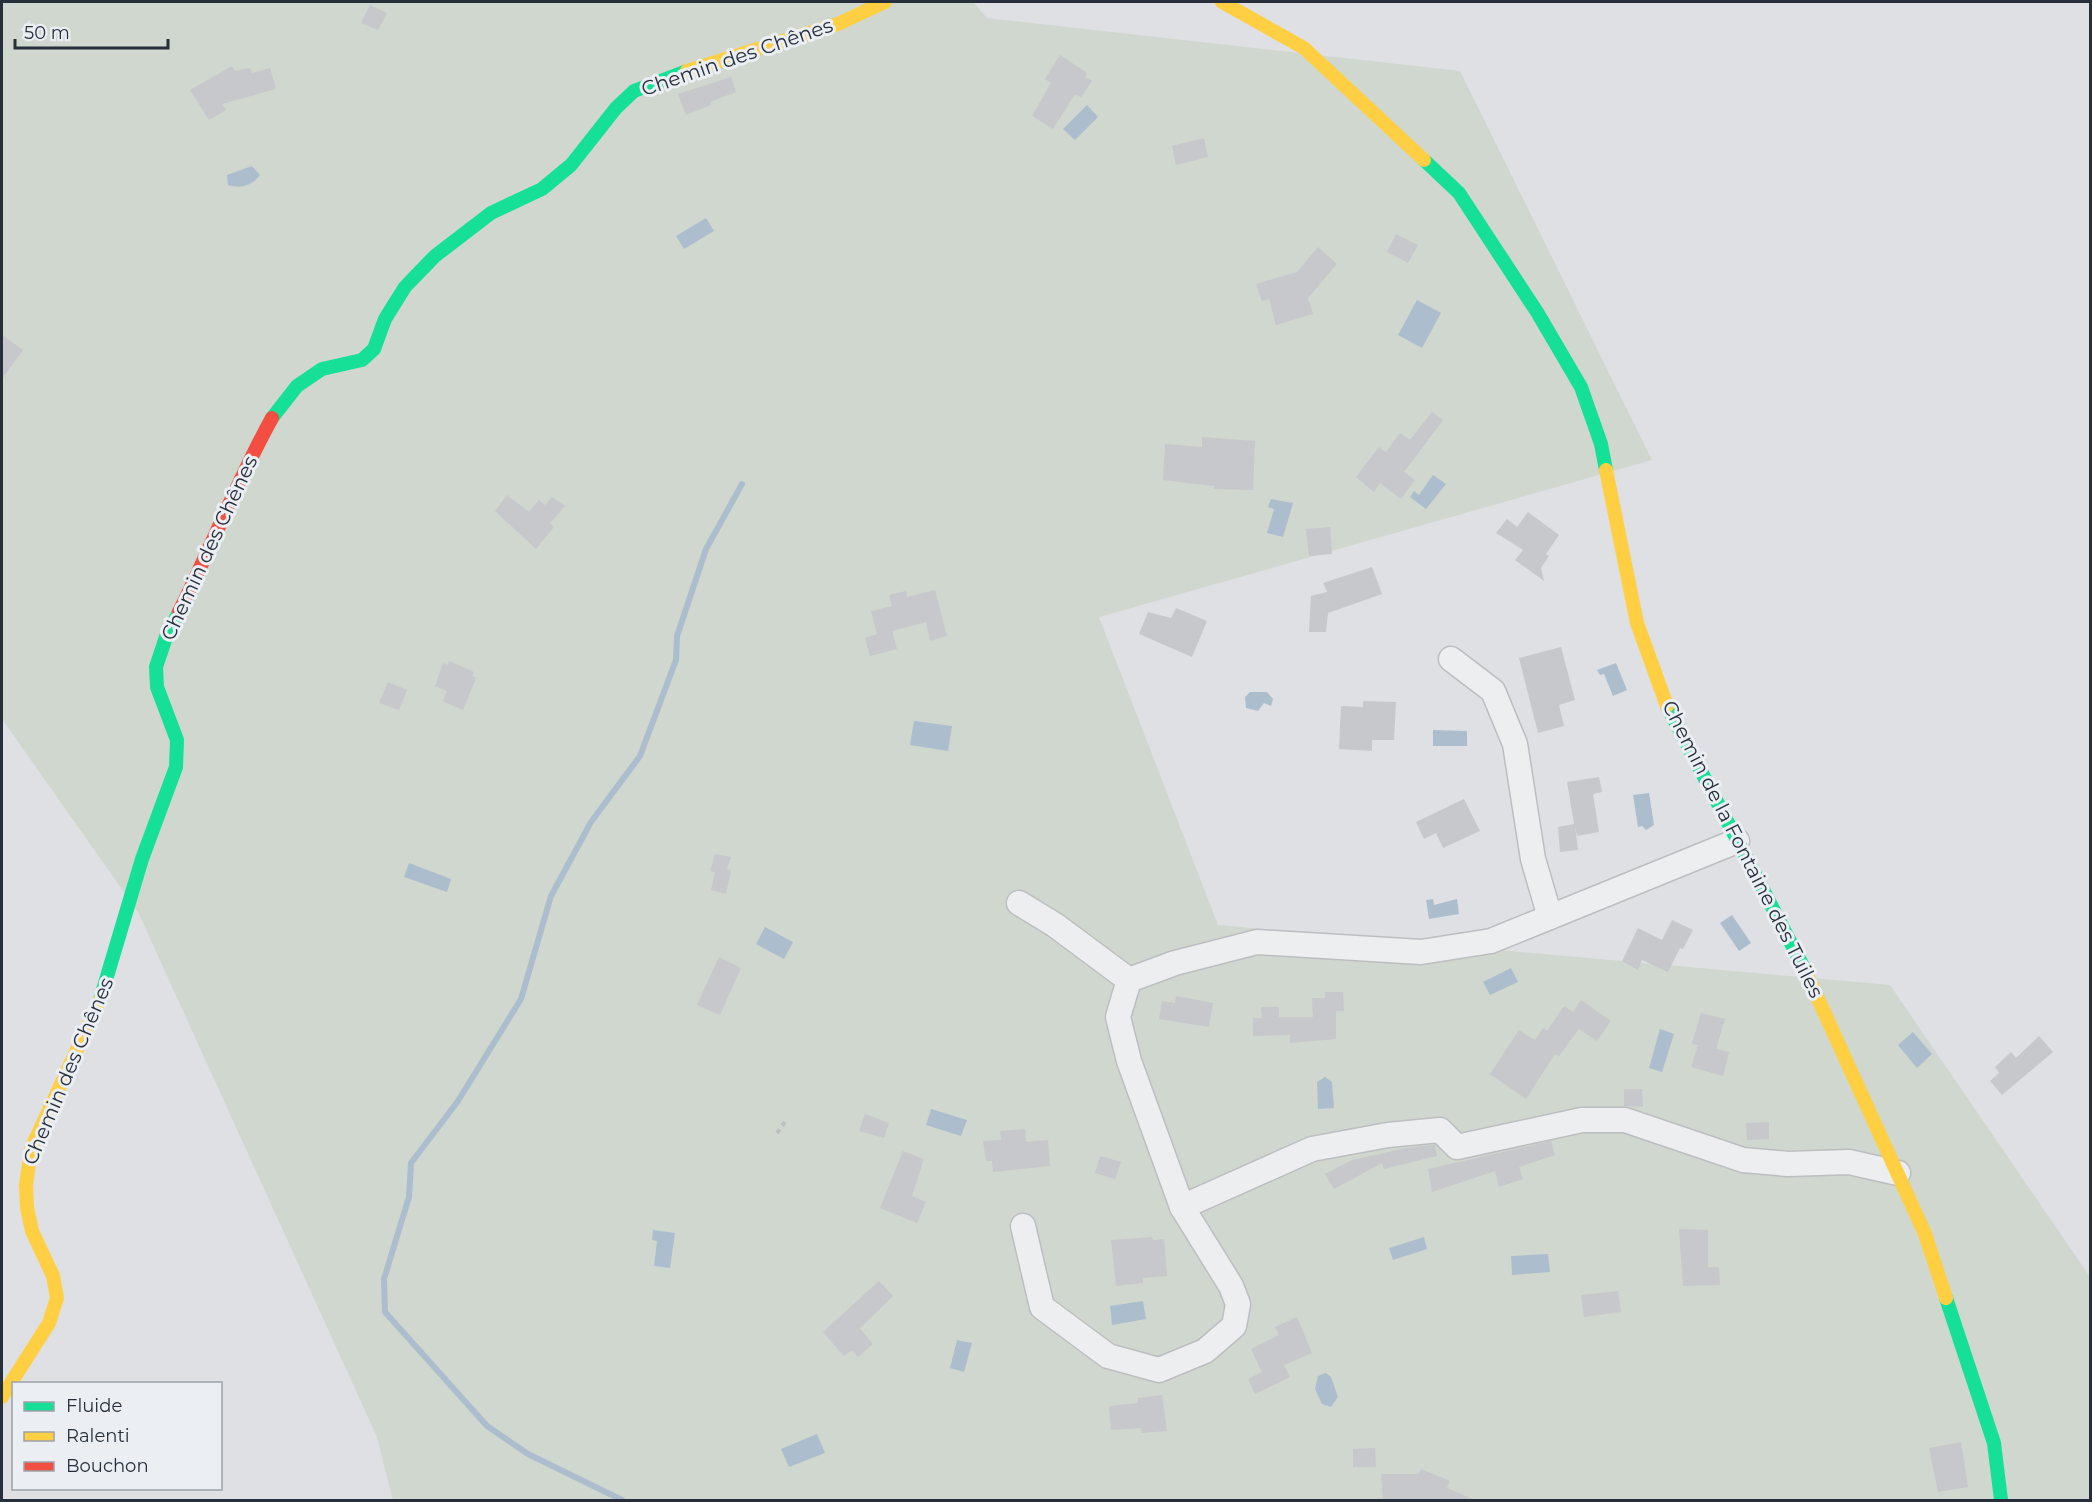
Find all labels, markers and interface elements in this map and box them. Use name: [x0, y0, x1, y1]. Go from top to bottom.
scale bar: [15, 12, 168, 50]
street label: Chemin des Chênes: [638, 13, 836, 101]
text: 50 m: [24, 22, 70, 44]
street label: Chemin des Chênes: [156, 452, 262, 644]
street label: Chemin de la Fontaine des Tuiles: [1657, 696, 1829, 1002]
street label: Chemin des Chênes: [18, 974, 118, 1168]
legend: [12, 1382, 222, 1490]
text: Fluide: [66, 1395, 122, 1417]
text: Ralenti: [66, 1425, 130, 1447]
text: Bouchon: [66, 1455, 149, 1477]

